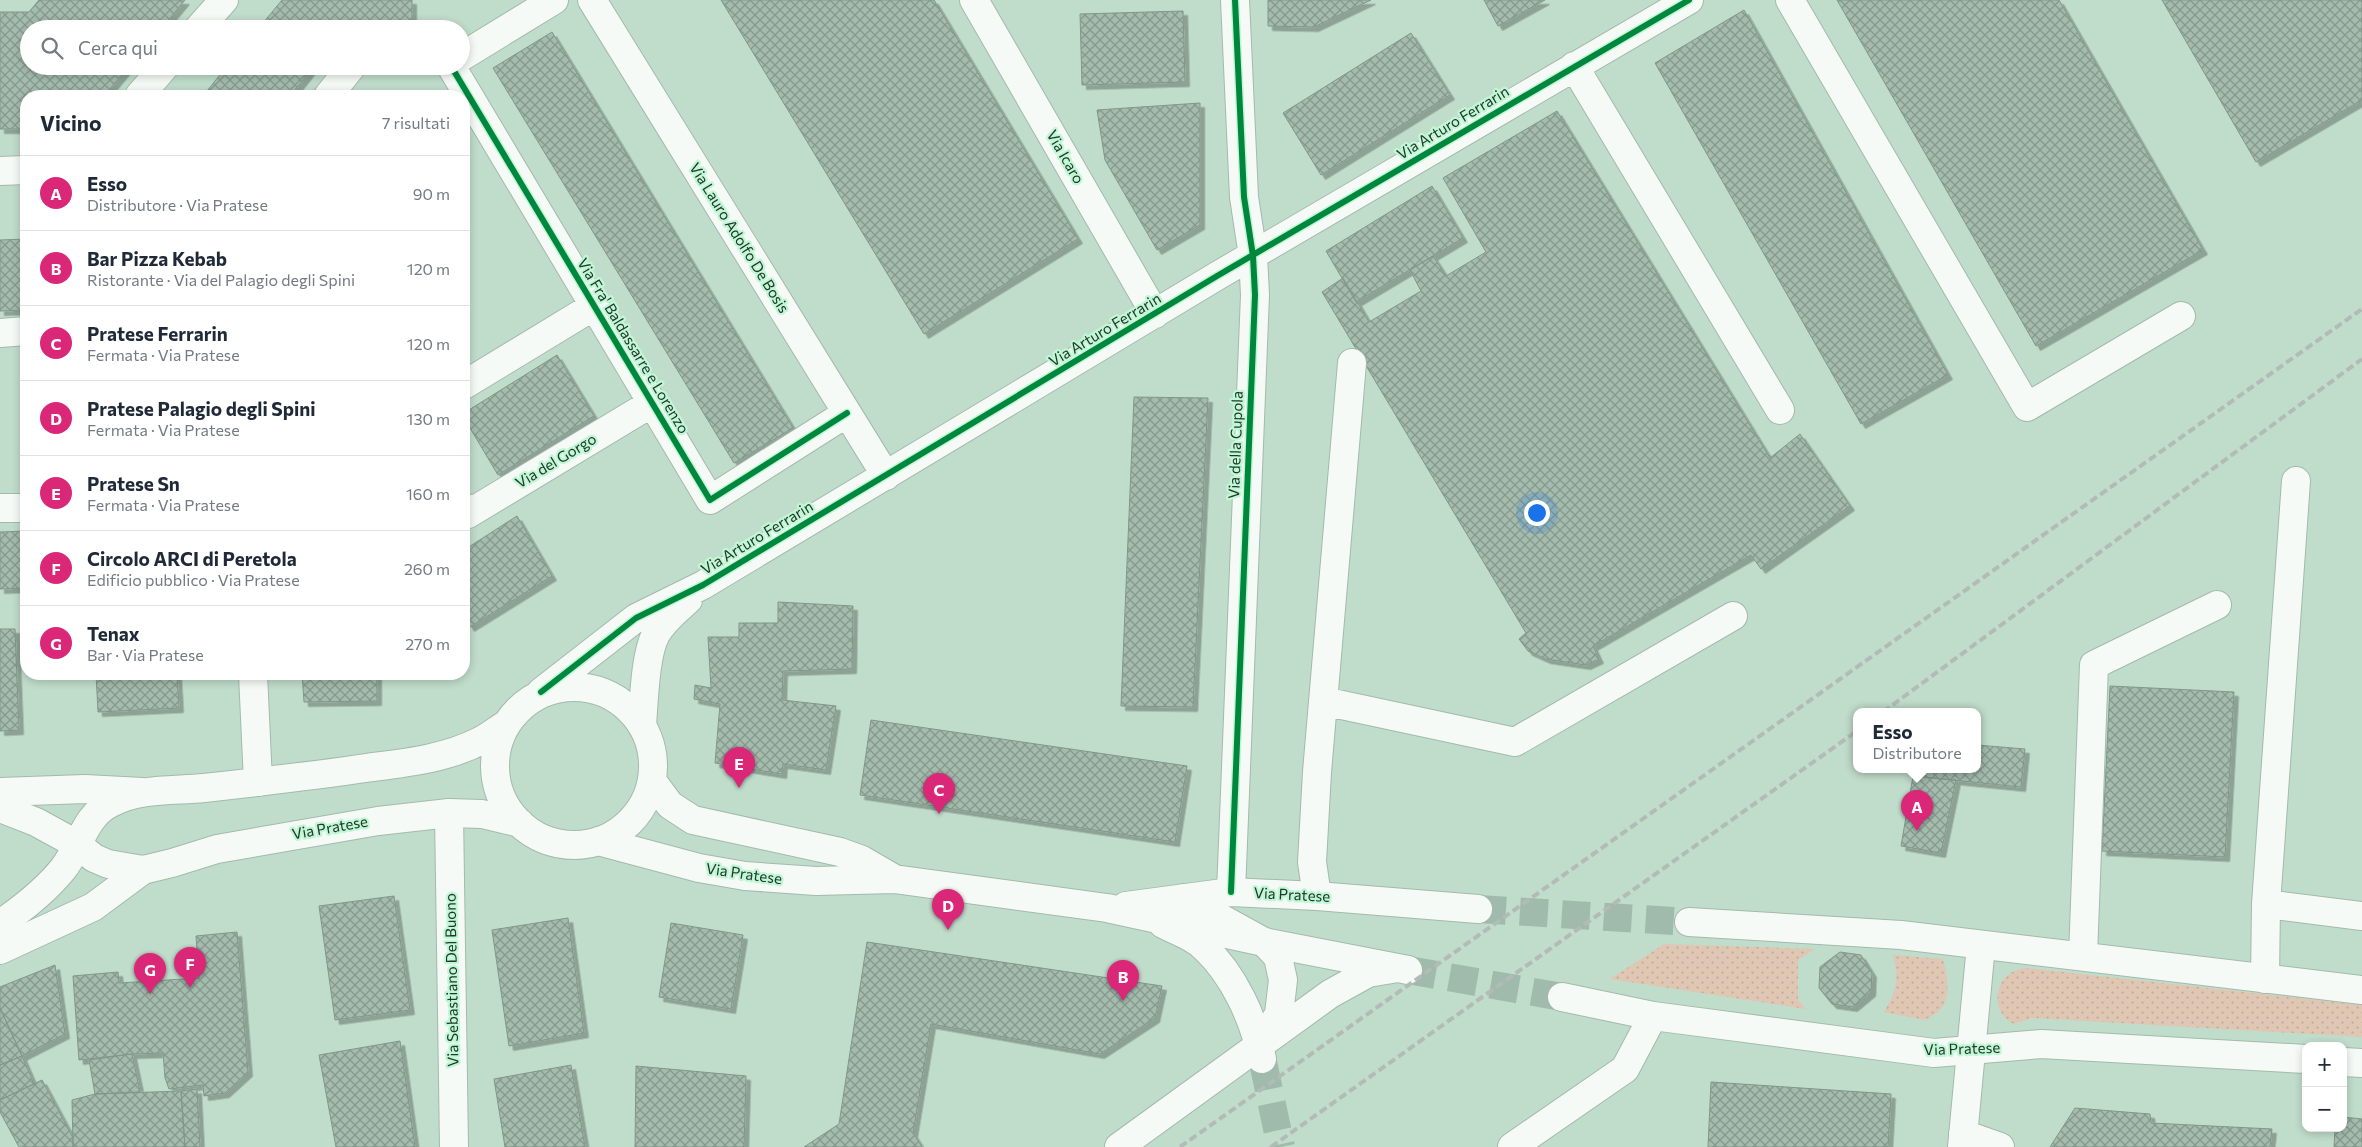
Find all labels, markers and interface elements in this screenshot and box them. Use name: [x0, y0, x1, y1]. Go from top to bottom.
search box: [20, 20, 470, 75]
icon: search: [38, 34, 66, 62]
text: Cerca qui: [78, 36, 158, 59]
street label: Via Arturo Ferrarin: [1393, 82, 1512, 163]
text: Vicino: [40, 110, 101, 135]
text: 7 risultati: [382, 113, 450, 132]
street label: Via Icaro: [1043, 126, 1088, 187]
street label: Via Lauro Adolfo De Bosis: [686, 159, 794, 316]
text: Esso: [87, 172, 127, 195]
text: A: [50, 184, 62, 203]
text: 90 m: [413, 184, 450, 203]
text: Distributore · Via Pratese: [87, 195, 268, 214]
text: Bar Pizza Kebab: [87, 247, 227, 270]
street label: Via Fra' Baldassarre e Lorenzo: [574, 254, 694, 437]
text: B: [51, 259, 61, 278]
text: 120 m: [407, 259, 450, 278]
text: Ristorante · Via del Palagio degli Spini: [87, 270, 355, 289]
street label: Via Arturo Ferrarin: [1045, 289, 1164, 370]
text: Pratese Ferrarin: [87, 322, 228, 345]
text: C: [51, 334, 61, 353]
text: 120 m: [407, 334, 450, 353]
text: Fermata · Via Pratese: [87, 345, 240, 364]
street label: Via della Cupola: [1224, 391, 1246, 499]
text: Pratese Palagio degli Spini: [87, 397, 316, 420]
text: D: [50, 409, 62, 428]
text: 130 m: [407, 409, 450, 428]
text: Fermata · Via Pratese: [87, 420, 240, 439]
street label: Via del Gorgo: [512, 429, 599, 491]
text: Pratese Sn: [87, 472, 180, 495]
text: E: [51, 484, 61, 503]
text: 160 m: [406, 484, 450, 503]
text: Fermata · Via Pratese: [87, 495, 240, 514]
street label: Via Arturo Ferrarin: [697, 497, 816, 578]
your location: [1524, 500, 1550, 526]
text: Circolo ARCI di Peretola: [87, 547, 297, 570]
text: F: [51, 559, 61, 578]
text: 260 m: [404, 559, 450, 578]
text: Edificio pubblico · Via Pratese: [87, 570, 300, 589]
text: Tenax: [87, 622, 140, 645]
text: G: [50, 634, 62, 653]
text: 270 m: [405, 634, 450, 653]
text: Bar · Via Pratese: [87, 645, 204, 664]
popup: [1853, 708, 1981, 773]
text: Esso: [1872, 720, 1913, 743]
text: Distributore: [1872, 743, 1962, 762]
pin: E: [723, 747, 755, 788]
pin: C: [923, 773, 955, 814]
pin: A: [1901, 790, 1933, 831]
street label: Via Pratese: [291, 811, 369, 843]
street label: Via Pratese: [705, 859, 783, 887]
street label: Via Pratese: [1253, 883, 1331, 905]
pin: D: [932, 889, 964, 930]
street label: Via Sebastiano Del Buono: [440, 893, 462, 1067]
pin: F: [174, 947, 206, 988]
pin: G: [134, 953, 166, 994]
pin: B: [1107, 960, 1139, 1001]
street label: Via Pratese: [1923, 1038, 2001, 1058]
map controls: [2302, 1042, 2347, 1132]
button: +: [2302, 1042, 2347, 1087]
button: −: [2302, 1087, 2347, 1132]

